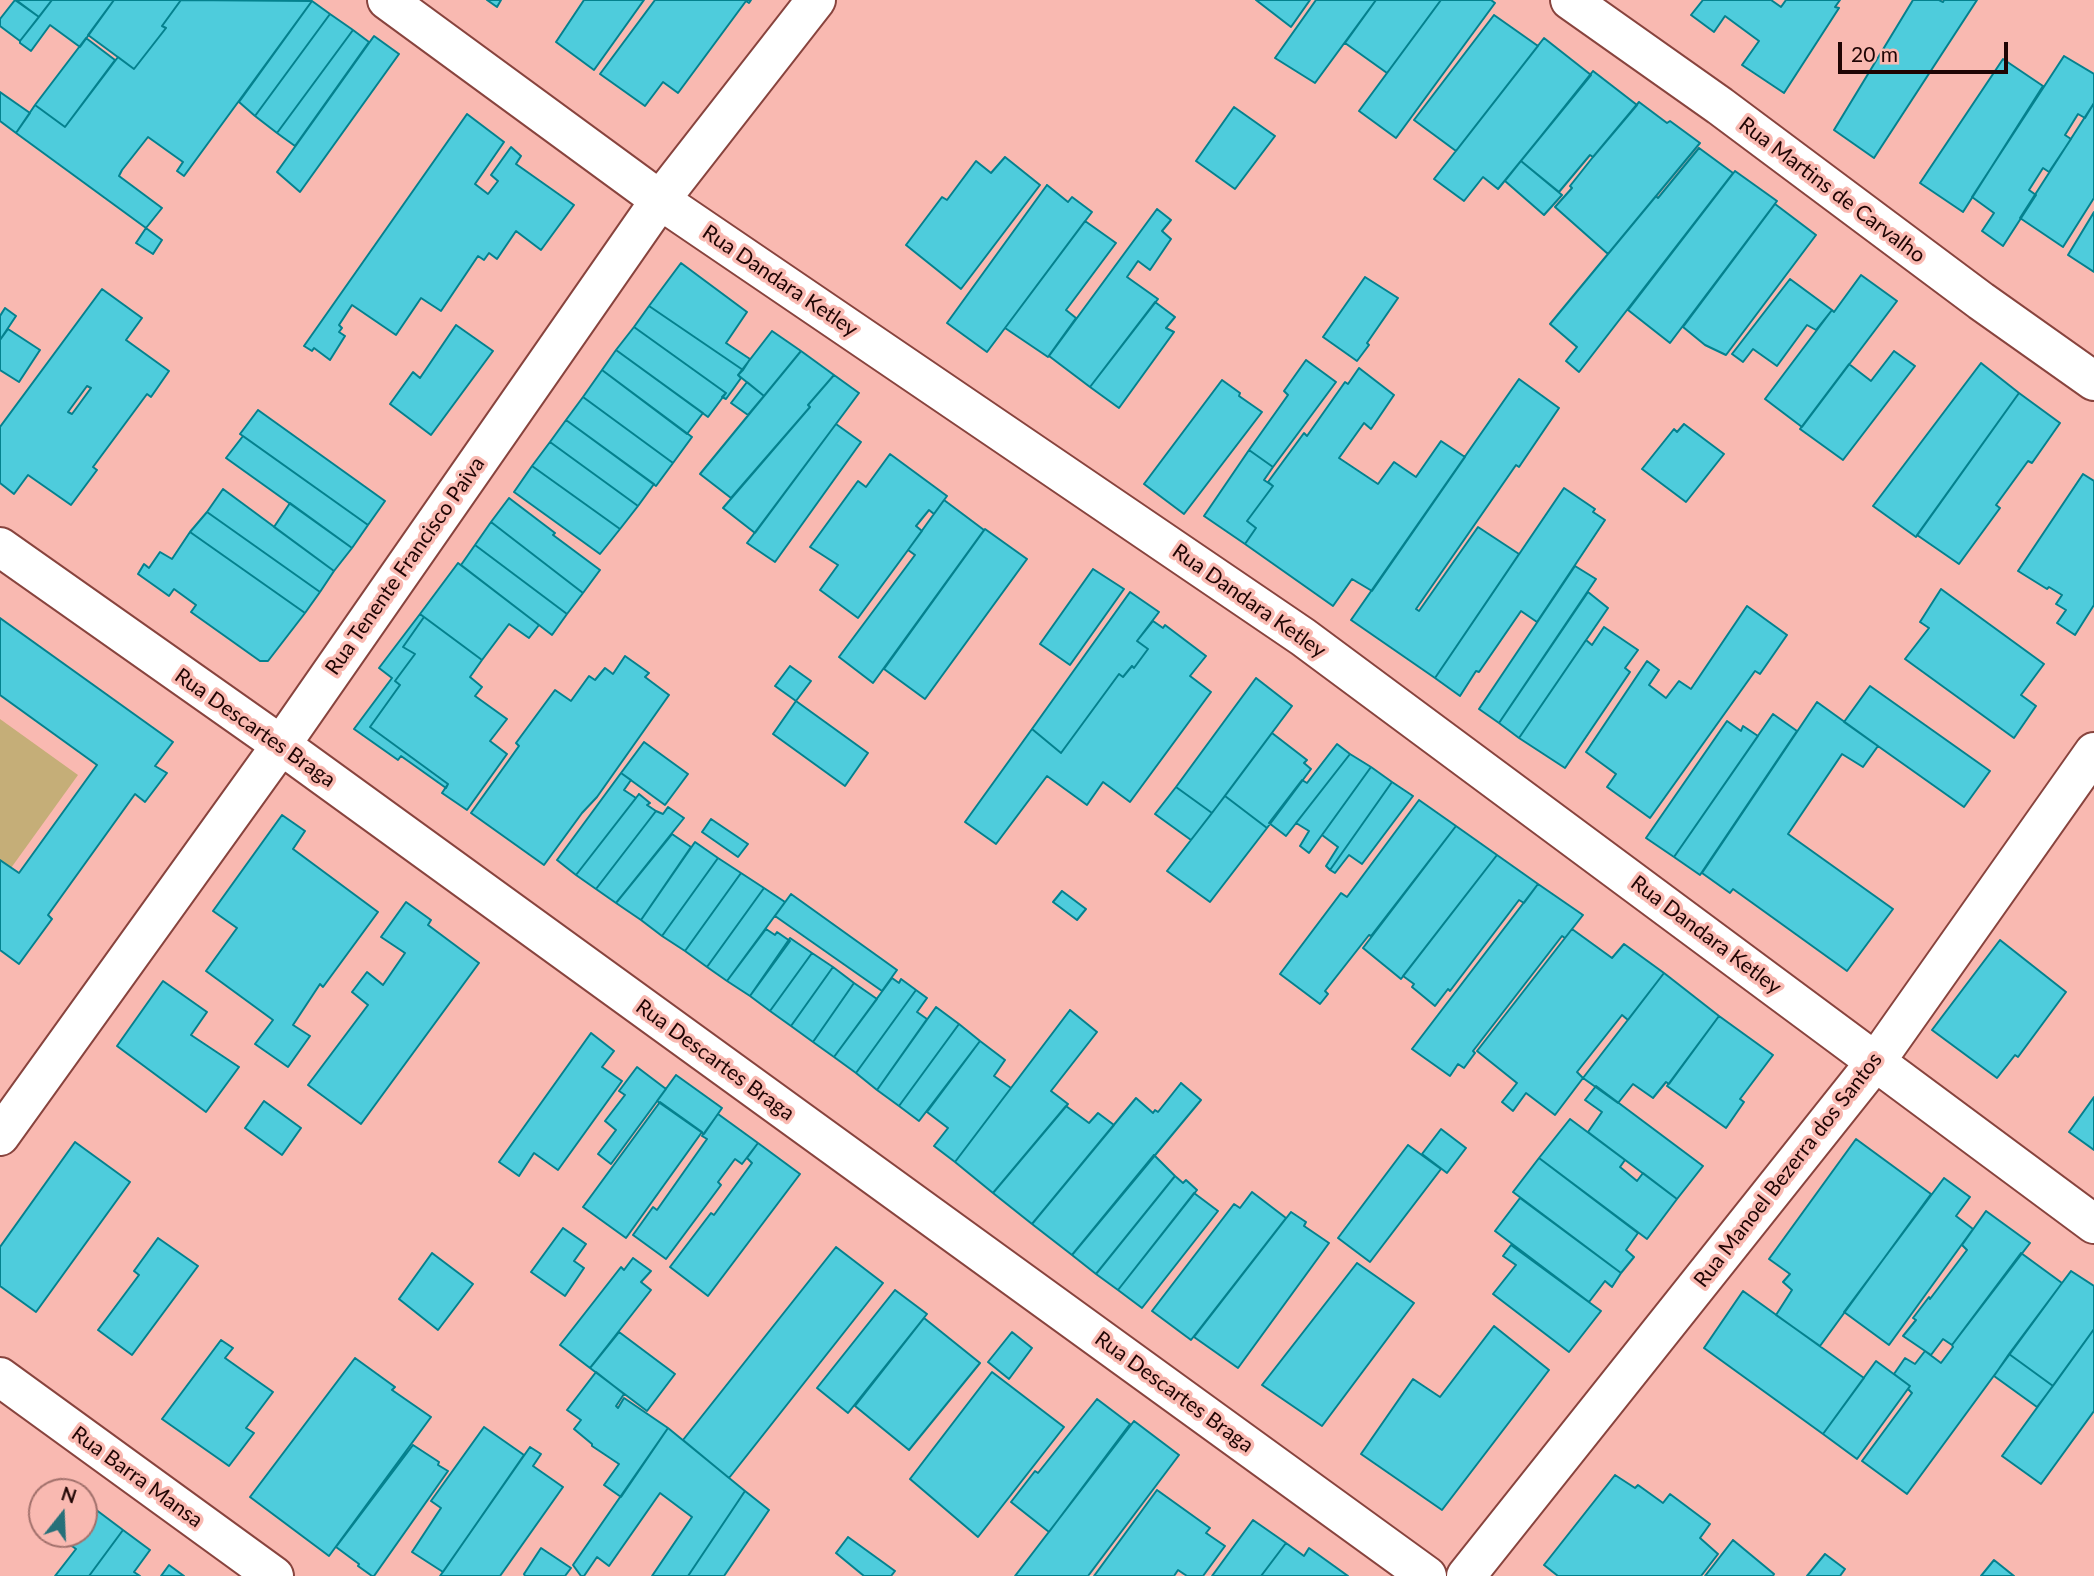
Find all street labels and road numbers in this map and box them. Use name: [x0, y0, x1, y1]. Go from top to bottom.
street label: Rua Martins de Carvalho: [1734, 112, 1930, 268]
street label: Rua Dandara Ketley: [698, 220, 862, 342]
street label: Rua Tenente Francisco Paiva: [320, 452, 490, 680]
street label: Rua Dandara Ketley: [1167, 539, 1331, 663]
street label: Rua Descartes Braga: [170, 663, 340, 793]
street label: Rua Dandara Ketley: [1626, 870, 1786, 1000]
street label: Rua Descartes Braga: [631, 994, 799, 1126]
street label: Rua Manoel Bezerra dos Santos: [1689, 1048, 1887, 1292]
street label: Rua Descartes Braga: [1090, 1326, 1258, 1458]
street label: Rua Barra Mansa: [67, 1421, 207, 1533]

